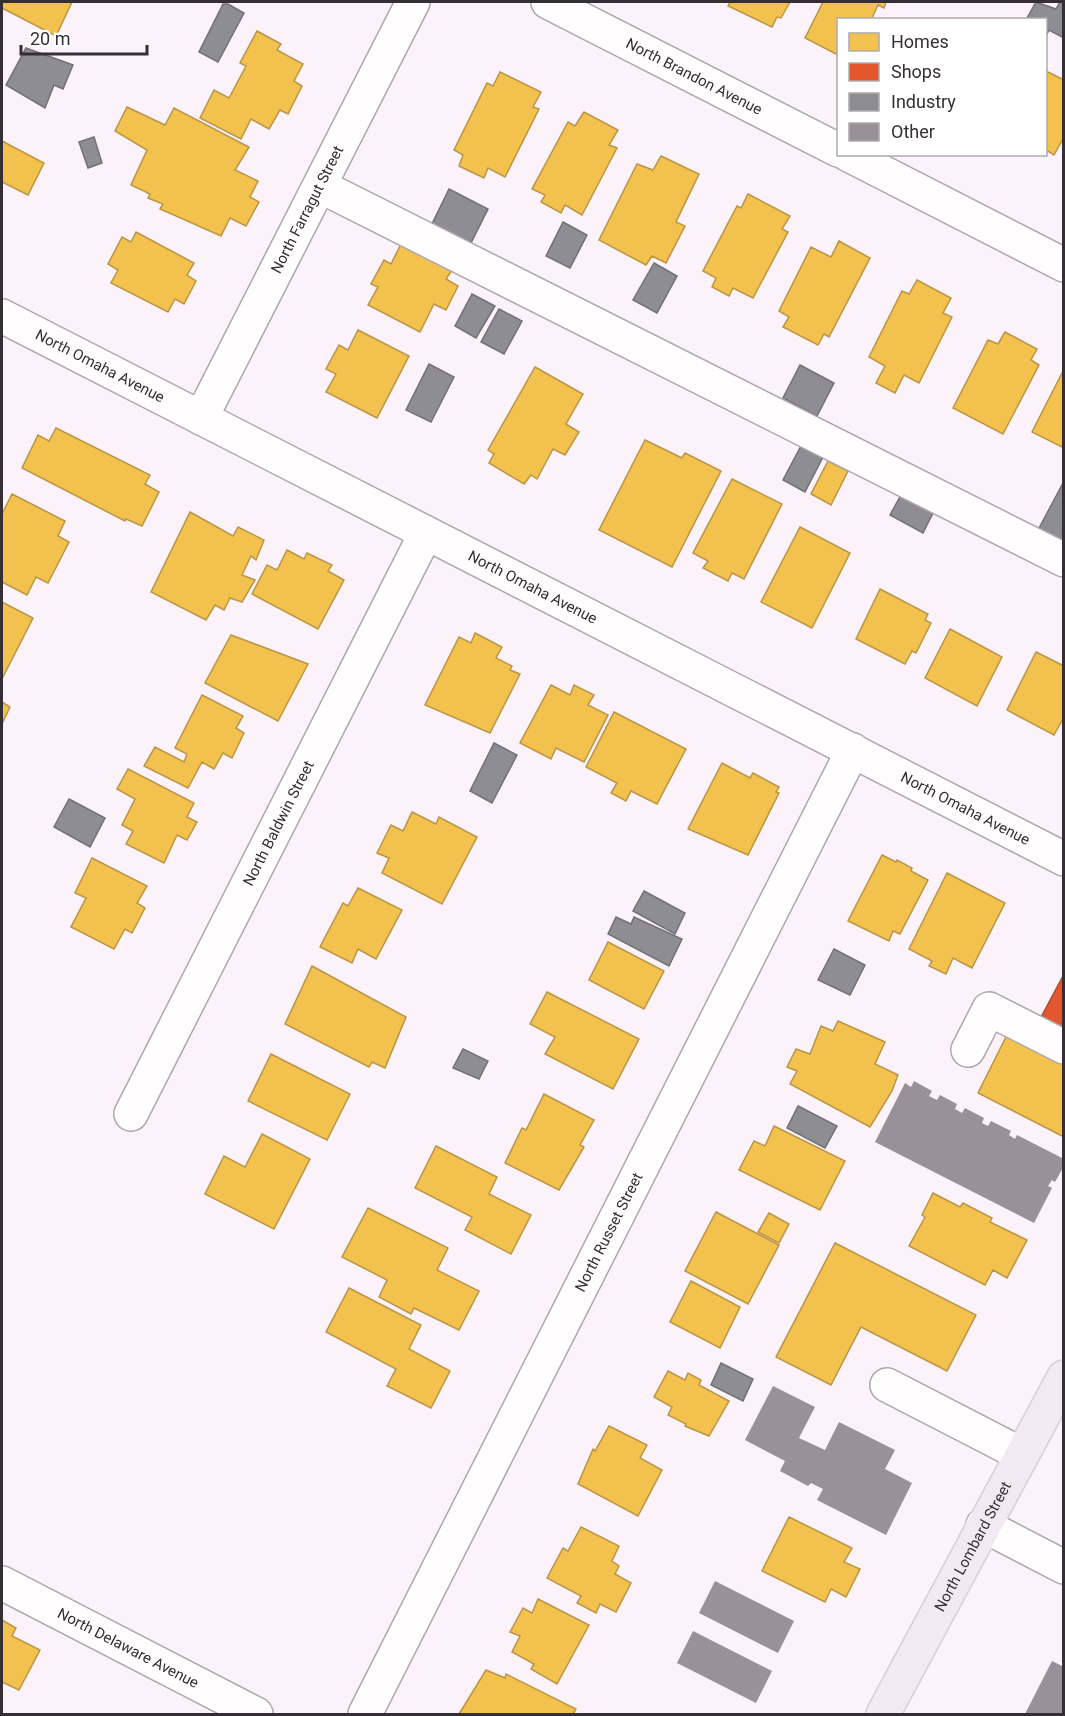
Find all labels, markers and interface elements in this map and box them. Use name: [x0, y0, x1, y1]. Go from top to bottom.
scale bar: [21, 18, 147, 56]
legend: [837, 18, 1047, 156]
text: 20 m: [30, 28, 70, 49]
text: Homes: [891, 31, 949, 52]
street label: North Brandon Avenue: [623, 34, 765, 119]
text: Shops: [891, 61, 941, 82]
text: Industry: [891, 91, 956, 112]
text: Other: [891, 121, 935, 142]
street label: North Farragut Street: [267, 143, 347, 276]
street label: North Omaha Avenue: [32, 326, 168, 407]
street label: North Omaha Avenue: [465, 547, 600, 628]
street label: North Baldwin Street: [239, 758, 318, 889]
street label: North Omaha Avenue: [898, 768, 1033, 849]
street label: North Russet Street: [571, 1170, 647, 1295]
street label: North Lombard Street: [931, 1478, 1015, 1615]
street label: North Delaware Avenue: [55, 1604, 202, 1692]

